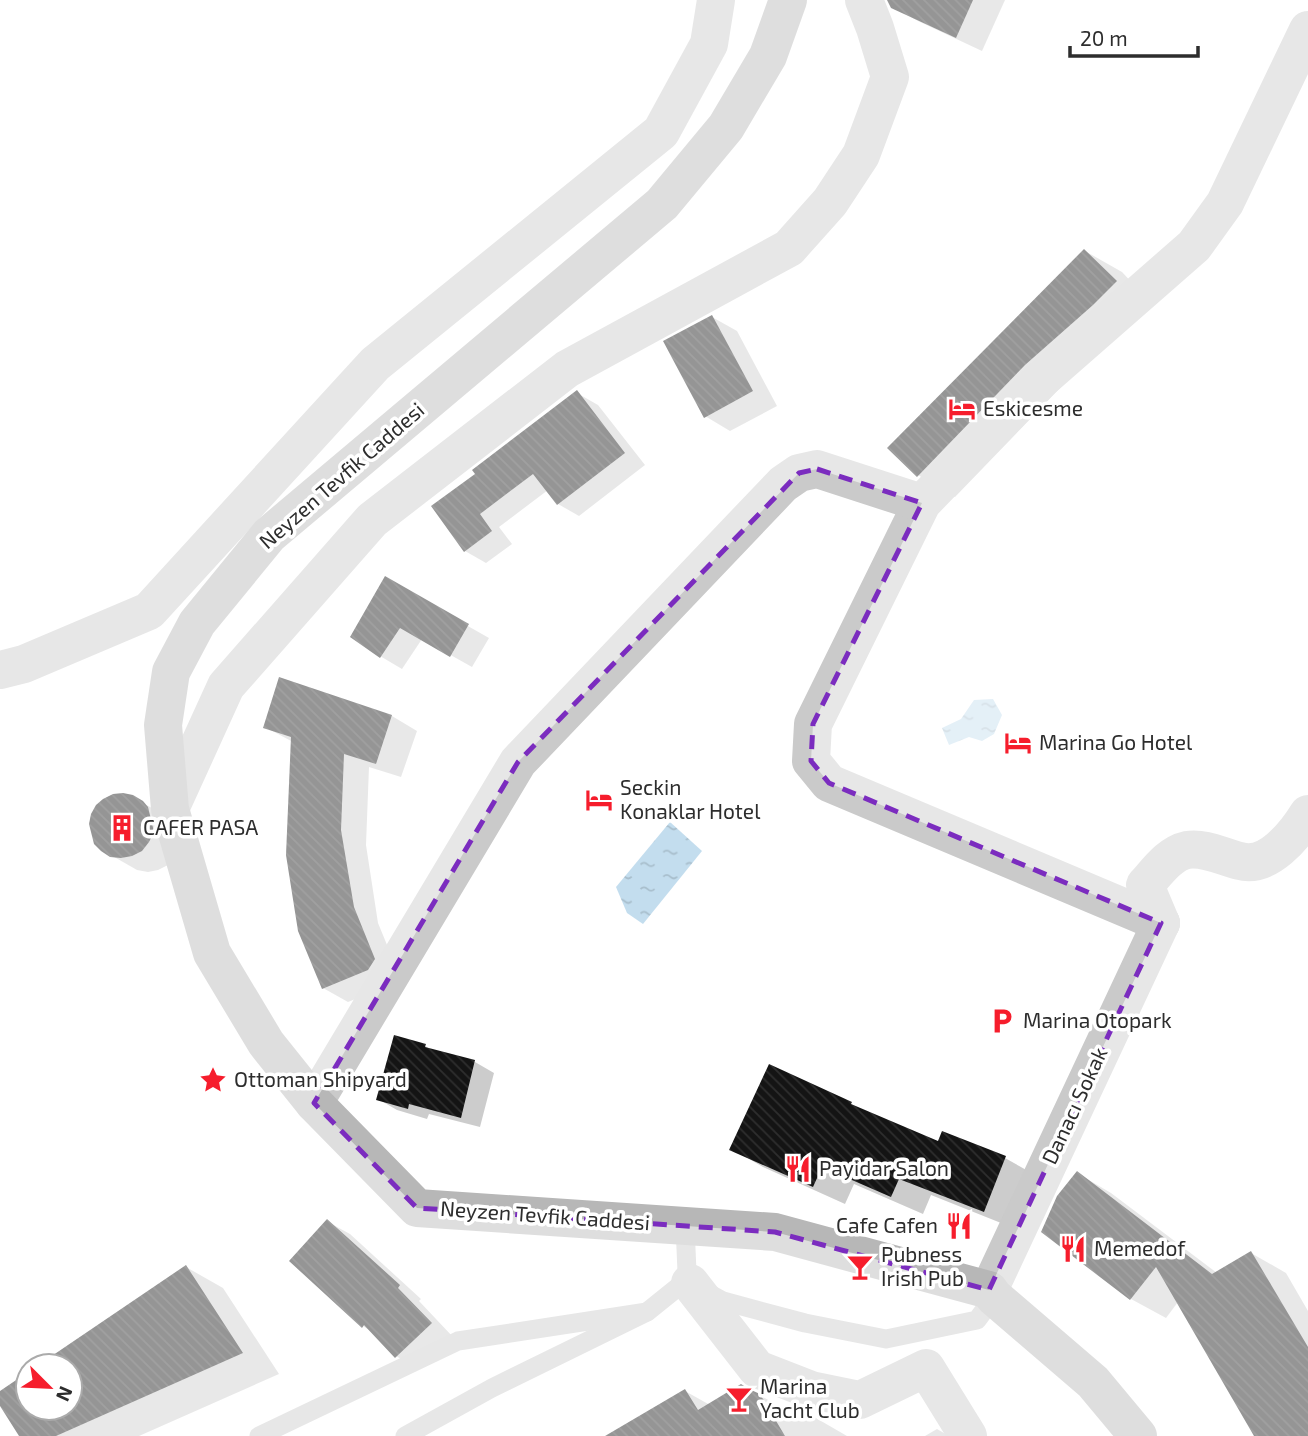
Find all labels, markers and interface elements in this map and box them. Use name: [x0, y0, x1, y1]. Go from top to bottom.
scale bar: [1070, 14, 1198, 58]
text: 20 m: [1080, 25, 1128, 50]
hotel icon: Eskicesme: [947, 394, 977, 424]
place label: Eskicesme: [983, 395, 1083, 420]
street label: Neyzen Tevfik Caddesi: [253, 396, 429, 553]
hotel icon: Marina Go Hotel: [1003, 728, 1033, 758]
place label: Marina Go Hotel: [1039, 729, 1193, 754]
place label: Seckin Konaklar Hotel: [620, 774, 761, 823]
hotel icon: Seckin Konaklar Hotel: [584, 785, 614, 815]
building icon: CAFER PASA: [107, 813, 137, 843]
place label: CAFER PASA: [143, 814, 258, 839]
parking icon: Marina Otopark: [987, 1006, 1017, 1036]
place label: Marina Otopark: [1023, 1007, 1172, 1032]
street label: Danacı Sokak: [1036, 1043, 1112, 1168]
place icon: Ottoman Shipyard: [198, 1065, 228, 1095]
place label: Ottoman Shipyard: [234, 1066, 407, 1091]
restaurant icon: Payidar Salon: [783, 1154, 813, 1184]
place label: Payidar Salon: [819, 1155, 949, 1180]
street label: Neyzen Tevfik Caddesi: [439, 1195, 651, 1234]
restaurant icon: Cafe Cafen: [944, 1211, 974, 1241]
place label: Cafe Cafen: [836, 1212, 938, 1237]
restaurant icon: Memedof: [1058, 1234, 1088, 1264]
place label: Memedof: [1094, 1235, 1186, 1260]
place label: Pubness Irish Pub: [881, 1241, 964, 1290]
bar icon: Pubness Irish Pub: [845, 1252, 875, 1282]
north arrow: [14, 1352, 84, 1422]
place label: Marina Yacht Club: [760, 1373, 860, 1422]
text: N: [52, 1383, 78, 1405]
bar icon: Marina Yacht Club: [724, 1384, 754, 1414]

